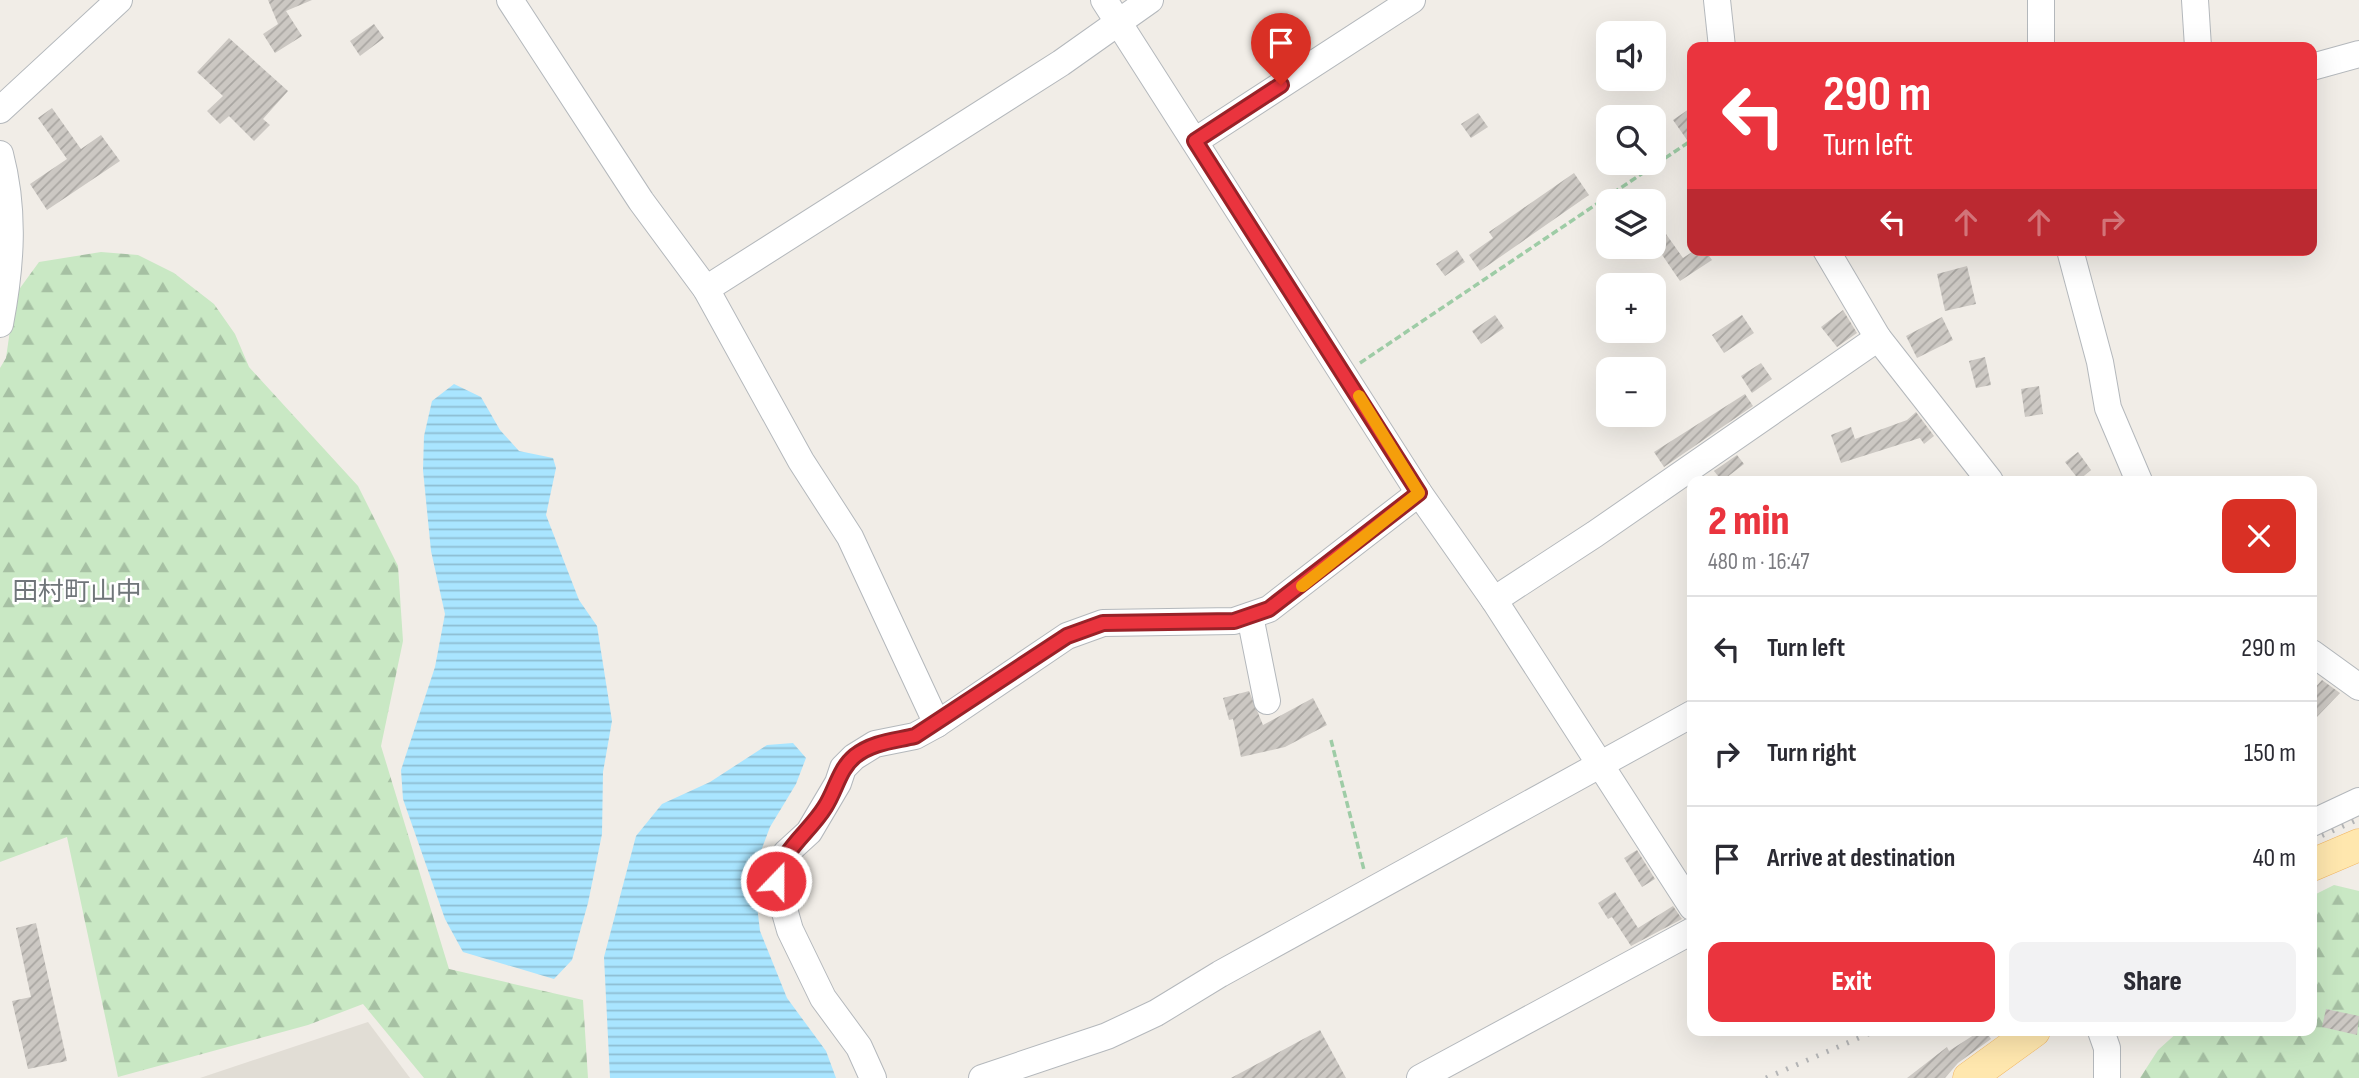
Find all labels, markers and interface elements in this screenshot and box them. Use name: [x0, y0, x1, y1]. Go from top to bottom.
pin: [1251, 13, 1311, 85]
map controls: [1596, 21, 1666, 427]
button: sound: [1596, 21, 1666, 91]
icon: arrive: [1262, 24, 1300, 62]
text: 290 m: [1823, 66, 1931, 125]
icon: left: [1708, 70, 1799, 161]
button: search: [1596, 105, 1666, 175]
text: Turn left: [1823, 126, 1913, 165]
button: layers: [1596, 189, 1666, 259]
icon: left: [1874, 203, 1912, 241]
icon: ahead: [1947, 203, 1985, 241]
icon: ahead: [2020, 203, 2058, 241]
icon: right: [2093, 203, 2131, 241]
button: +: [1596, 273, 1666, 343]
button: −: [1596, 357, 1666, 427]
text: 2 min: [1708, 496, 1789, 547]
button: close: [2222, 499, 2296, 573]
text: 480 m · 16:47: [1708, 548, 1809, 576]
district label: 田村町山中: [12, 577, 142, 608]
icon: left: [1708, 630, 1746, 668]
text: Turn left: [1767, 633, 1845, 664]
text: 290 m: [2241, 633, 2296, 664]
icon: right: [1708, 735, 1746, 773]
text: Turn right: [1767, 738, 1856, 769]
text: 150 m: [2244, 738, 2296, 769]
icon: arrive: [1708, 840, 1746, 878]
text: Arrive at destination: [1767, 843, 1955, 874]
text: 40 m: [2253, 843, 2296, 874]
position arrow: [739, 844, 813, 918]
button: Exit: [1708, 942, 1995, 1022]
button: Share: [2009, 942, 2296, 1022]

